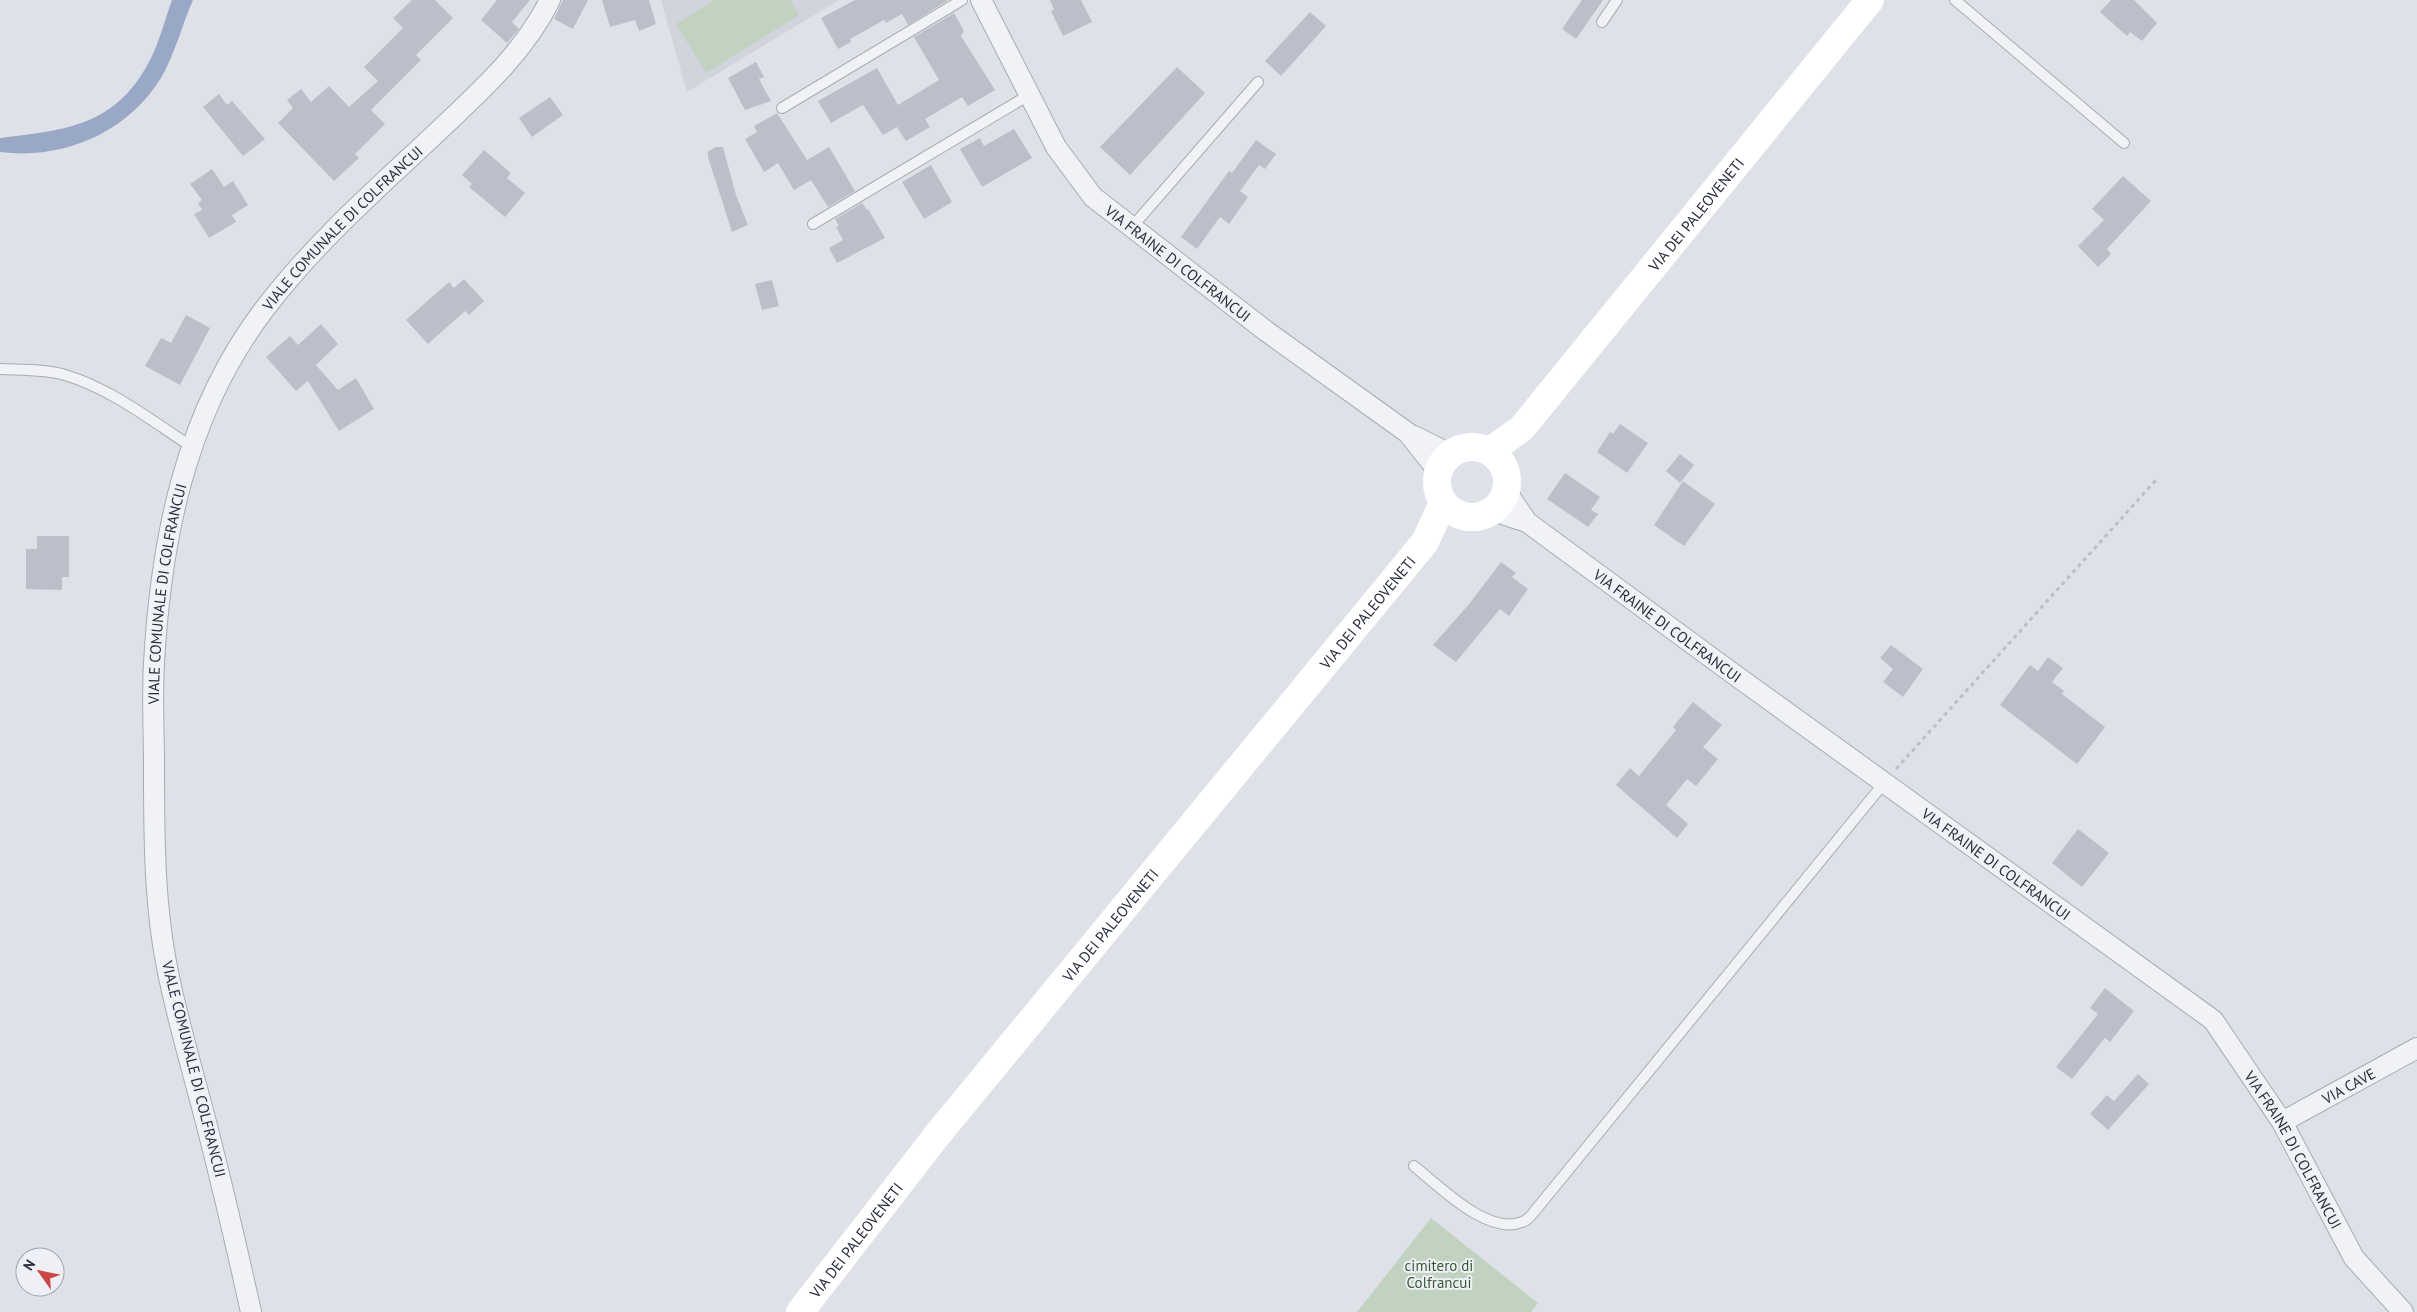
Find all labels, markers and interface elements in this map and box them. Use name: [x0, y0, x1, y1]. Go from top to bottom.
street label: VIALE COMUNALE DI COLFRANCUI: [257, 141, 426, 315]
street label: VIA DEI PALEOVENETI: [1643, 154, 1748, 276]
street label: VIA FRAINE DI COLFRANCUI: [1101, 200, 1255, 325]
street label: VIALE COMUNALE DI COLFRANCUI: [144, 481, 190, 705]
street label: VIA DEI PALEOVENETI: [1315, 552, 1419, 673]
street label: VIA FRAINE DI COLFRANCUI: [1589, 564, 1745, 686]
street label: VIA FRAINE DI COLFRANCUI: [1917, 803, 2075, 924]
street label: VIA DEI PALEOVENETI: [1057, 865, 1162, 986]
street label: VIALE COMUNALE DI COLFRANCUI: [158, 958, 230, 1179]
street label: VIA CAVE: [2318, 1063, 2379, 1108]
street label: VIA FRAINE DI COLFRANCUI: [2240, 1066, 2346, 1232]
street label: VIA DEI PALEOVENETI: [805, 1179, 906, 1302]
north arrow: [15, 1247, 65, 1297]
text: N: [19, 1256, 39, 1274]
park label: cimitero di Colfrancui: [1405, 1256, 1473, 1292]

